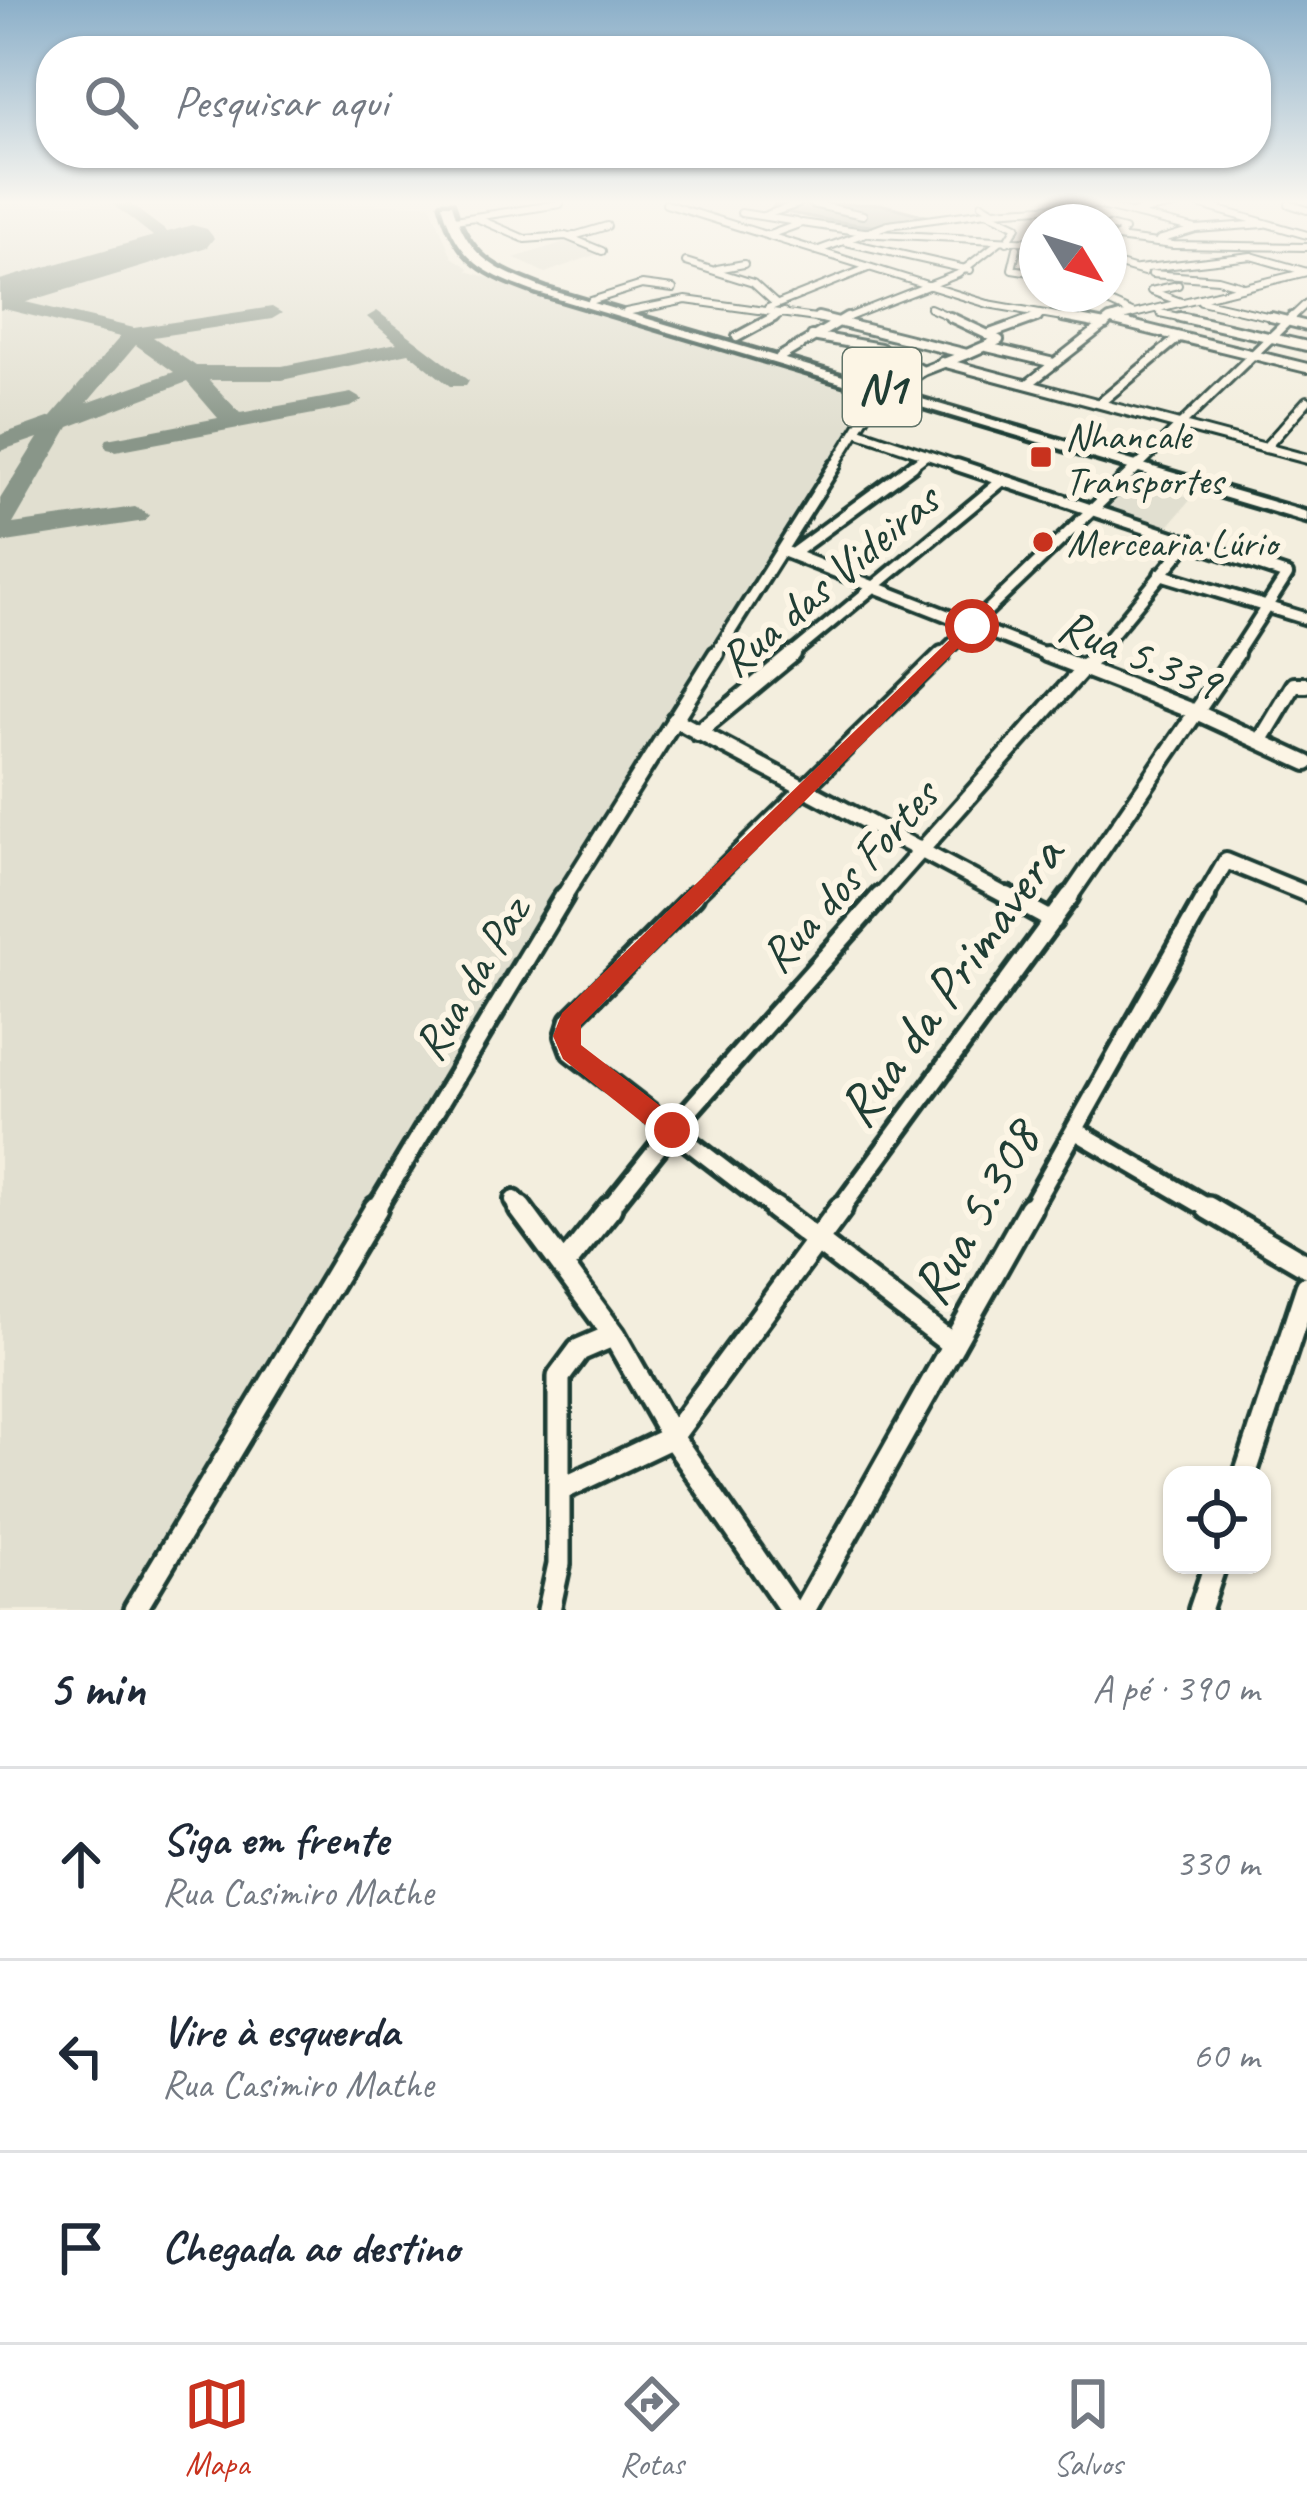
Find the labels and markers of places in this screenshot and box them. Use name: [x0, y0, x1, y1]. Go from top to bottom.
place label: Nhancale Transportes: [1065, 412, 1227, 506]
marker: Nhancale Transportes: [1028, 444, 1054, 470]
place label: Mercearia Lúrio: [1067, 519, 1281, 568]
marker: Mercearia Lúrio: [1030, 529, 1056, 555]

